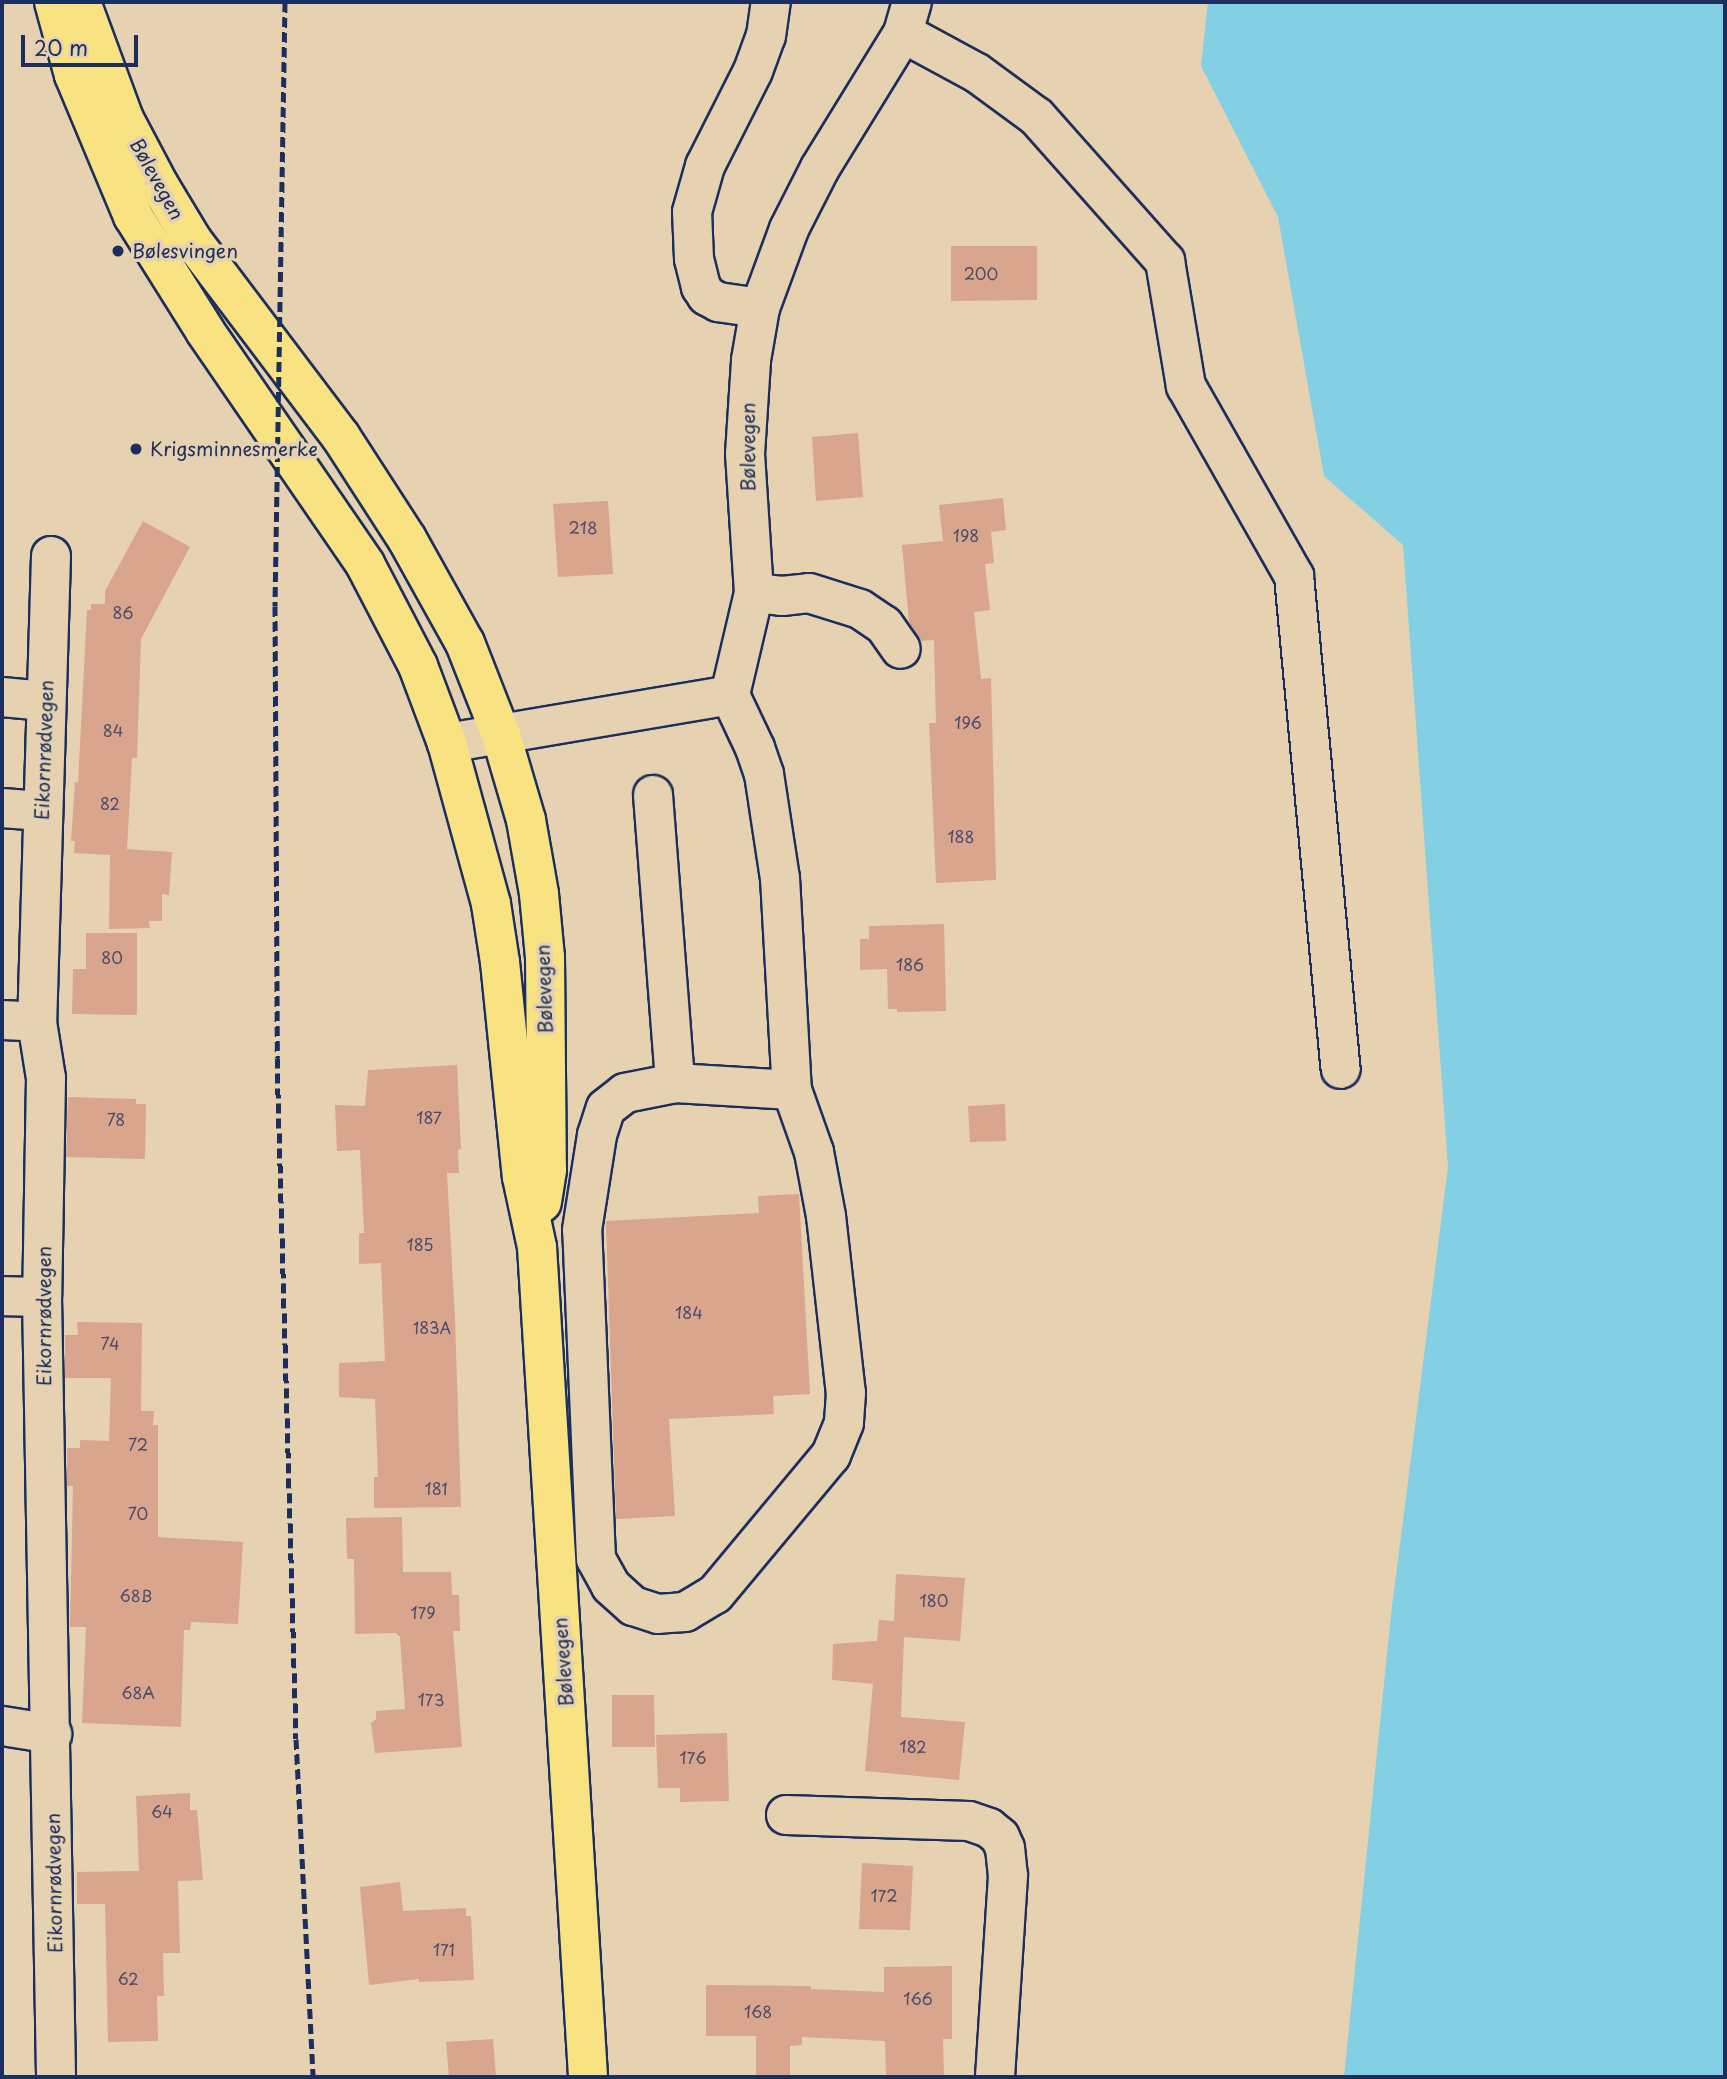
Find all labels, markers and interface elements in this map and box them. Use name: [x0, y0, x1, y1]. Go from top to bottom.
scale bar: [24, 21, 142, 65]
text: 20 m: [34, 31, 88, 63]
street label: Bølevegen: [125, 134, 189, 224]
place label: Bølesvingen: [132, 240, 238, 262]
marker: Bølesvingen: [110, 243, 126, 259]
house number: 200: [964, 263, 998, 283]
street label: Bølevegen: [737, 402, 759, 492]
place label: Krigsminnesmerke: [150, 438, 317, 460]
marker: Krigsminnesmerke: [128, 441, 144, 457]
house number: 218: [568, 517, 598, 537]
house number: 198: [953, 525, 979, 545]
house number: 86: [113, 602, 133, 622]
street label: Eikornrødvegen: [30, 680, 58, 820]
house number: 196: [954, 712, 982, 732]
house number: 84: [103, 720, 123, 740]
house number: 82: [100, 793, 120, 813]
house number: 188: [947, 826, 975, 846]
street label: Bølevegen: [531, 944, 557, 1034]
house number: 80: [101, 947, 123, 967]
house number: 186: [896, 954, 924, 974]
house number: 187: [416, 1107, 442, 1127]
house number: 78: [107, 1109, 125, 1129]
house number: 185: [407, 1234, 433, 1254]
street label: Eikornrødvegen: [33, 1246, 55, 1386]
house number: 184: [675, 1302, 703, 1322]
house number: 183A: [413, 1317, 451, 1337]
house number: 74: [101, 1333, 119, 1353]
house number: 72: [128, 1434, 148, 1454]
house number: 181: [424, 1478, 448, 1498]
house number: 70: [128, 1503, 148, 1523]
house number: 68B: [120, 1585, 152, 1605]
house number: 180: [920, 1590, 948, 1610]
house number: 179: [410, 1602, 436, 1622]
street label: Bølevegen: [549, 1617, 577, 1707]
house number: 68A: [121, 1682, 155, 1702]
house number: 173: [418, 1689, 444, 1709]
house number: 182: [899, 1736, 927, 1756]
house number: 176: [680, 1747, 706, 1767]
house number: 64: [151, 1801, 173, 1821]
street label: Eikornrødvegen: [41, 1813, 67, 1953]
house number: 172: [870, 1885, 898, 1905]
house number: 171: [433, 1939, 455, 1959]
house number: 62: [117, 1968, 139, 1988]
house number: 166: [903, 1988, 933, 2008]
house number: 168: [744, 2001, 772, 2021]

